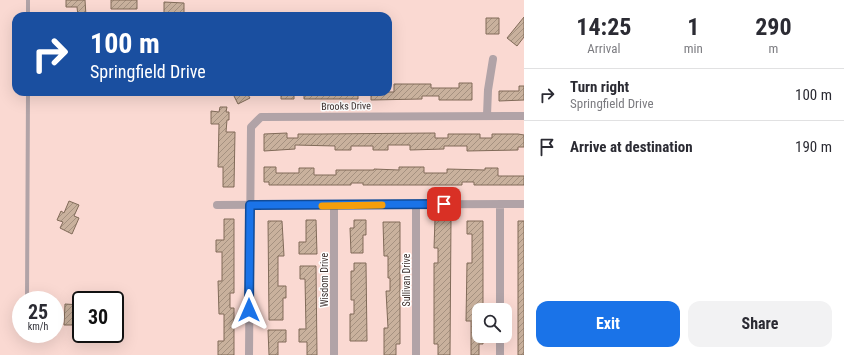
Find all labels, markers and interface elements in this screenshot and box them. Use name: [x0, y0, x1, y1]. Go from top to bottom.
text: 14:25: [576, 13, 631, 41]
text: 1: [687, 13, 699, 41]
text: 290: [755, 13, 792, 41]
text: 100 m: [90, 27, 160, 60]
icon: right: [24, 28, 76, 80]
text: Arrival: [587, 41, 620, 56]
text: min: [684, 41, 703, 56]
text: m: [769, 41, 778, 56]
text: Springfield Drive: [90, 61, 206, 82]
text: Turn right: [570, 78, 629, 96]
icon: right: [536, 84, 558, 106]
text: 100 m: [795, 86, 832, 104]
text: Springfield Drive: [570, 96, 654, 111]
street label: Brooks Drive: [321, 100, 371, 112]
icon: arrive: [536, 136, 558, 158]
text: Arrive at destination: [570, 138, 693, 156]
text: 190 m: [795, 138, 832, 156]
pin: [427, 187, 461, 221]
icon: arrive: [433, 193, 455, 215]
street label: Wisdom Drive: [319, 253, 330, 307]
street label: Sullivan Drive: [401, 253, 412, 307]
position arrow: [228, 289, 270, 331]
speed limit sign: 30: [72, 291, 124, 343]
text: 25: [28, 300, 48, 324]
button: Exit: [536, 301, 680, 347]
button: Share: [688, 301, 832, 347]
map controls: [472, 303, 512, 343]
button: search: [472, 303, 512, 343]
text: km/h: [28, 321, 48, 332]

